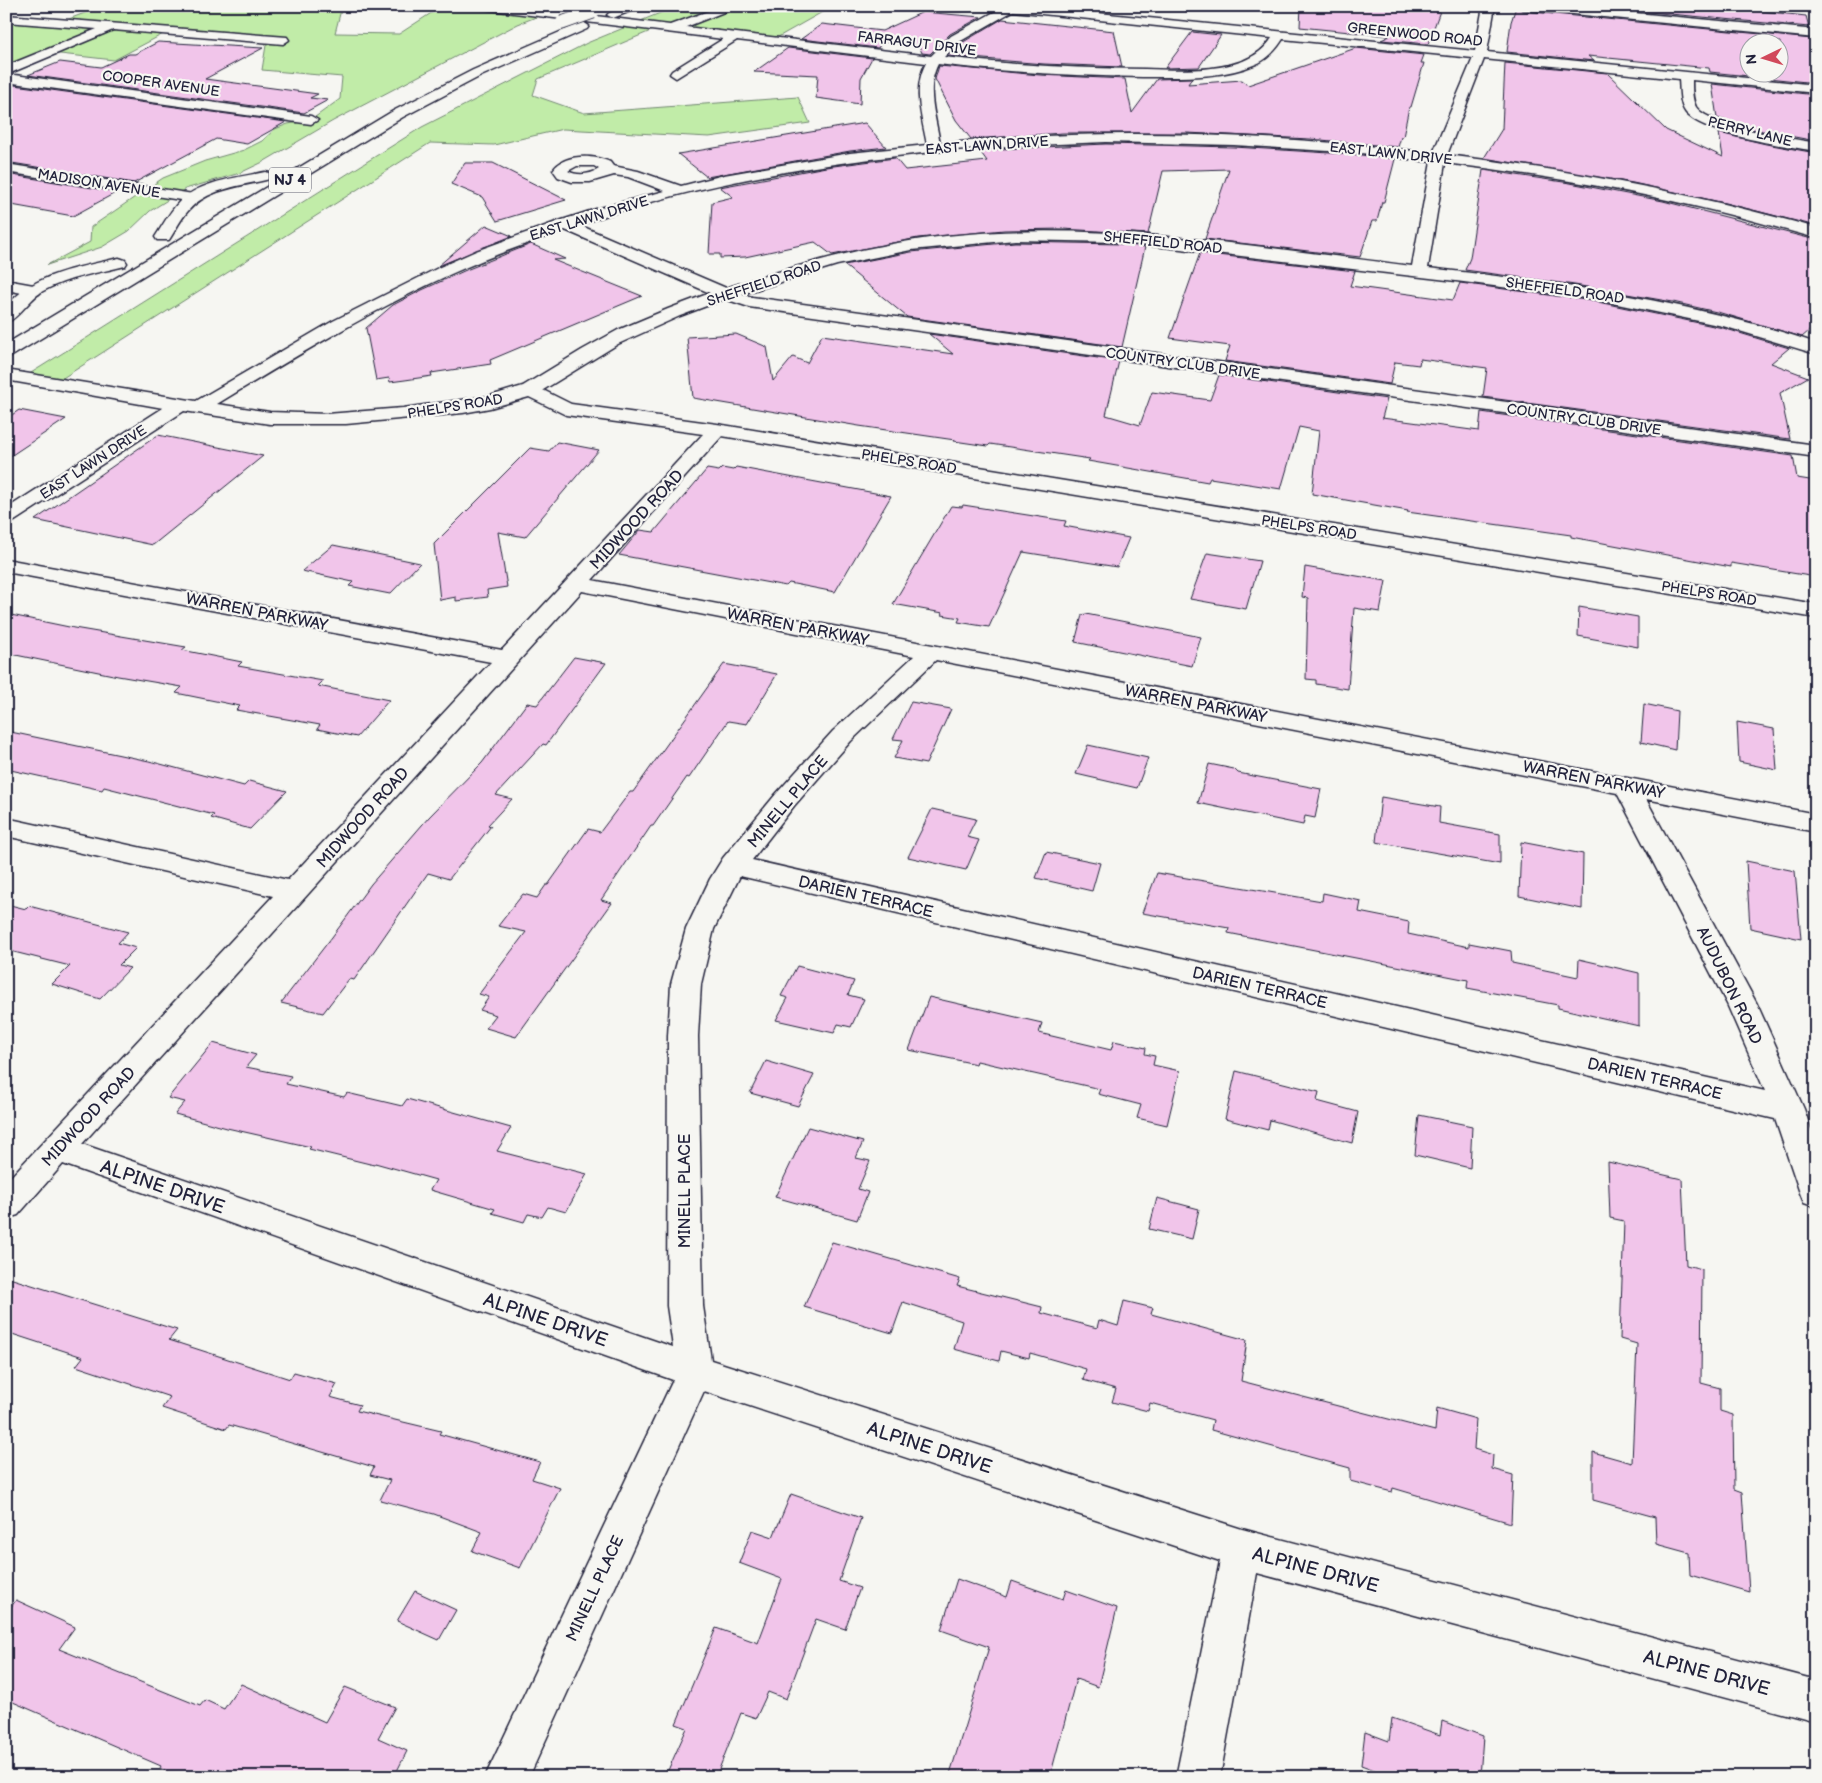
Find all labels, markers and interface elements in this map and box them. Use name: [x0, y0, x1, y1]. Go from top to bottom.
street label: GREENWOOD ROAD: [1346, 19, 1483, 50]
street label: FARRAGUT DRIVE: [857, 28, 977, 59]
north arrow: [1740, 32, 1790, 82]
text: N: [1743, 53, 1760, 65]
street label: COOPER AVENUE: [101, 67, 221, 100]
street label: PERRY LANE: [1706, 113, 1794, 150]
street label: EAST LAWN DRIVE: [925, 133, 1049, 158]
street label: EAST LAWN DRIVE: [1329, 139, 1453, 168]
street label: MADISON AVENUE: [36, 165, 161, 202]
road number: NJ 4: [269, 168, 311, 192]
street label: EAST LAWN DRIVE: [528, 192, 651, 245]
street label: SHEFFIELD ROAD: [1103, 228, 1223, 257]
street label: SHEFFIELD ROAD: [705, 257, 823, 310]
street label: SHEFFIELD ROAD: [1505, 274, 1625, 307]
street label: COUNTRY CLUB DRIVE: [1105, 344, 1261, 383]
street label: PHELPS ROAD: [406, 391, 504, 422]
street label: COUNTRY CLUB DRIVE: [1506, 400, 1662, 439]
street label: EAST LAWN DRIVE: [37, 422, 150, 503]
street label: PHELPS ROAD: [860, 446, 958, 477]
street label: MIDWOOD ROAD: [586, 467, 688, 574]
street label: PHELPS ROAD: [1260, 512, 1358, 543]
street label: PHELPS ROAD: [1660, 578, 1758, 609]
street label: WARREN PARKWAY: [184, 589, 330, 636]
street label: WARREN PARKWAY: [725, 604, 871, 651]
street label: WARREN PARKWAY: [1123, 681, 1269, 728]
street label: MINELL PLACE: [744, 752, 832, 852]
street label: WARREN PARKWAY: [1521, 757, 1667, 804]
street label: MIDWOOD ROAD: [313, 764, 413, 872]
street label: DARIEN TERRACE: [796, 873, 935, 922]
street label: AUDUBON ROAD: [1692, 924, 1765, 1048]
street label: DARIEN TERRACE: [1190, 964, 1329, 1013]
street label: DARIEN TERRACE: [1585, 1055, 1724, 1104]
street label: MIDWOOD ROAD: [38, 1064, 140, 1171]
street label: MINELL PLACE: [676, 1134, 695, 1248]
street label: ALPINE DRIVE: [97, 1155, 228, 1219]
street label: ALPINE DRIVE: [480, 1288, 611, 1352]
street label: ALPINE DRIVE: [864, 1417, 995, 1479]
street label: MINELL PLACE: [563, 1533, 628, 1645]
street label: ALPINE DRIVE: [1250, 1543, 1381, 1598]
street label: ALPINE DRIVE: [1641, 1646, 1772, 1701]

